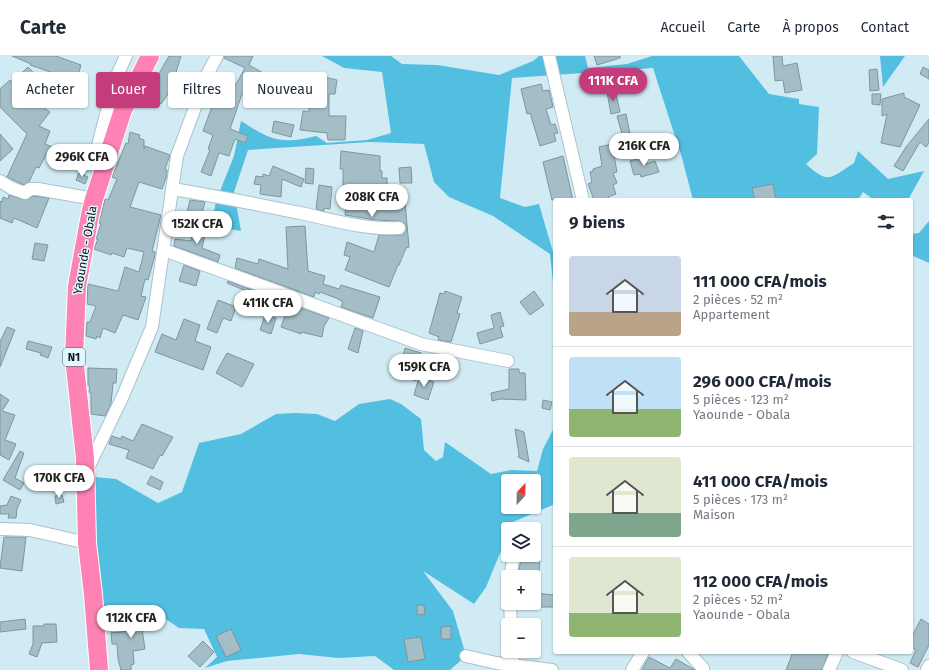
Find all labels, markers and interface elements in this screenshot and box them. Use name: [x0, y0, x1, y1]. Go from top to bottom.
text: Carte: [20, 16, 66, 39]
text: Accueil: [660, 19, 705, 36]
text: Carte: [727, 19, 760, 36]
text: À propos: [782, 19, 839, 36]
text: Contact: [861, 19, 909, 36]
pin: 111K CFA: [572, 68, 654, 102]
chip: Acheter: [12, 72, 88, 108]
chip: Louer: [96, 72, 160, 108]
chip: Filtres: [168, 72, 235, 108]
chip: Nouveau: [243, 72, 327, 108]
text: 111K CFA: [588, 73, 638, 88]
pin: 216K CFA: [603, 133, 685, 167]
text: 216K CFA: [618, 138, 670, 153]
pin: 296K CFA: [41, 144, 123, 178]
text: 296K CFA: [55, 149, 109, 164]
pin: 208K CFA: [331, 184, 413, 218]
text: 208K CFA: [345, 189, 399, 204]
street label: Yaounde - Obala: [70, 205, 100, 295]
pin: 152K CFA: [156, 211, 238, 245]
icon: filters: [875, 211, 897, 233]
text: 9 biens: [569, 212, 625, 233]
text: 152K CFA: [171, 216, 223, 231]
text: 111 000 CFA/mois: [693, 271, 827, 292]
icon: home: [601, 272, 649, 320]
pin: 411K CFA: [227, 290, 309, 324]
text: 2 pièces · 52 m²: [693, 292, 783, 307]
text: 411K CFA: [243, 295, 293, 310]
text: Appartement: [693, 307, 770, 322]
road number: N1: [63, 348, 85, 366]
pin: 159K CFA: [383, 354, 465, 388]
text: 159K CFA: [398, 359, 450, 374]
text: 296 000 CFA/mois: [693, 371, 831, 392]
icon: home: [601, 373, 649, 421]
text: 5 pièces · 123 m²: [693, 392, 789, 407]
text: Yaounde - Obala: [693, 407, 790, 422]
pin: 170K CFA: [18, 465, 100, 499]
text: 170K CFA: [33, 470, 85, 485]
text: 411 000 CFA/mois: [693, 471, 828, 492]
icon: home: [601, 473, 649, 521]
north arrow: [501, 474, 541, 514]
map controls: [501, 474, 541, 658]
text: 5 pièces · 173 m²: [693, 492, 788, 507]
text: Maison: [693, 507, 735, 522]
button: layers: [501, 522, 541, 562]
button: +: [501, 570, 541, 610]
text: 112 000 CFA/mois: [693, 571, 828, 592]
icon: home: [601, 573, 649, 621]
text: 2 pièces · 52 m²: [693, 592, 783, 607]
pin: 112K CFA: [90, 605, 172, 639]
text: Yaounde - Obala: [693, 607, 790, 622]
text: 112K CFA: [106, 610, 156, 625]
button: −: [501, 618, 541, 658]

